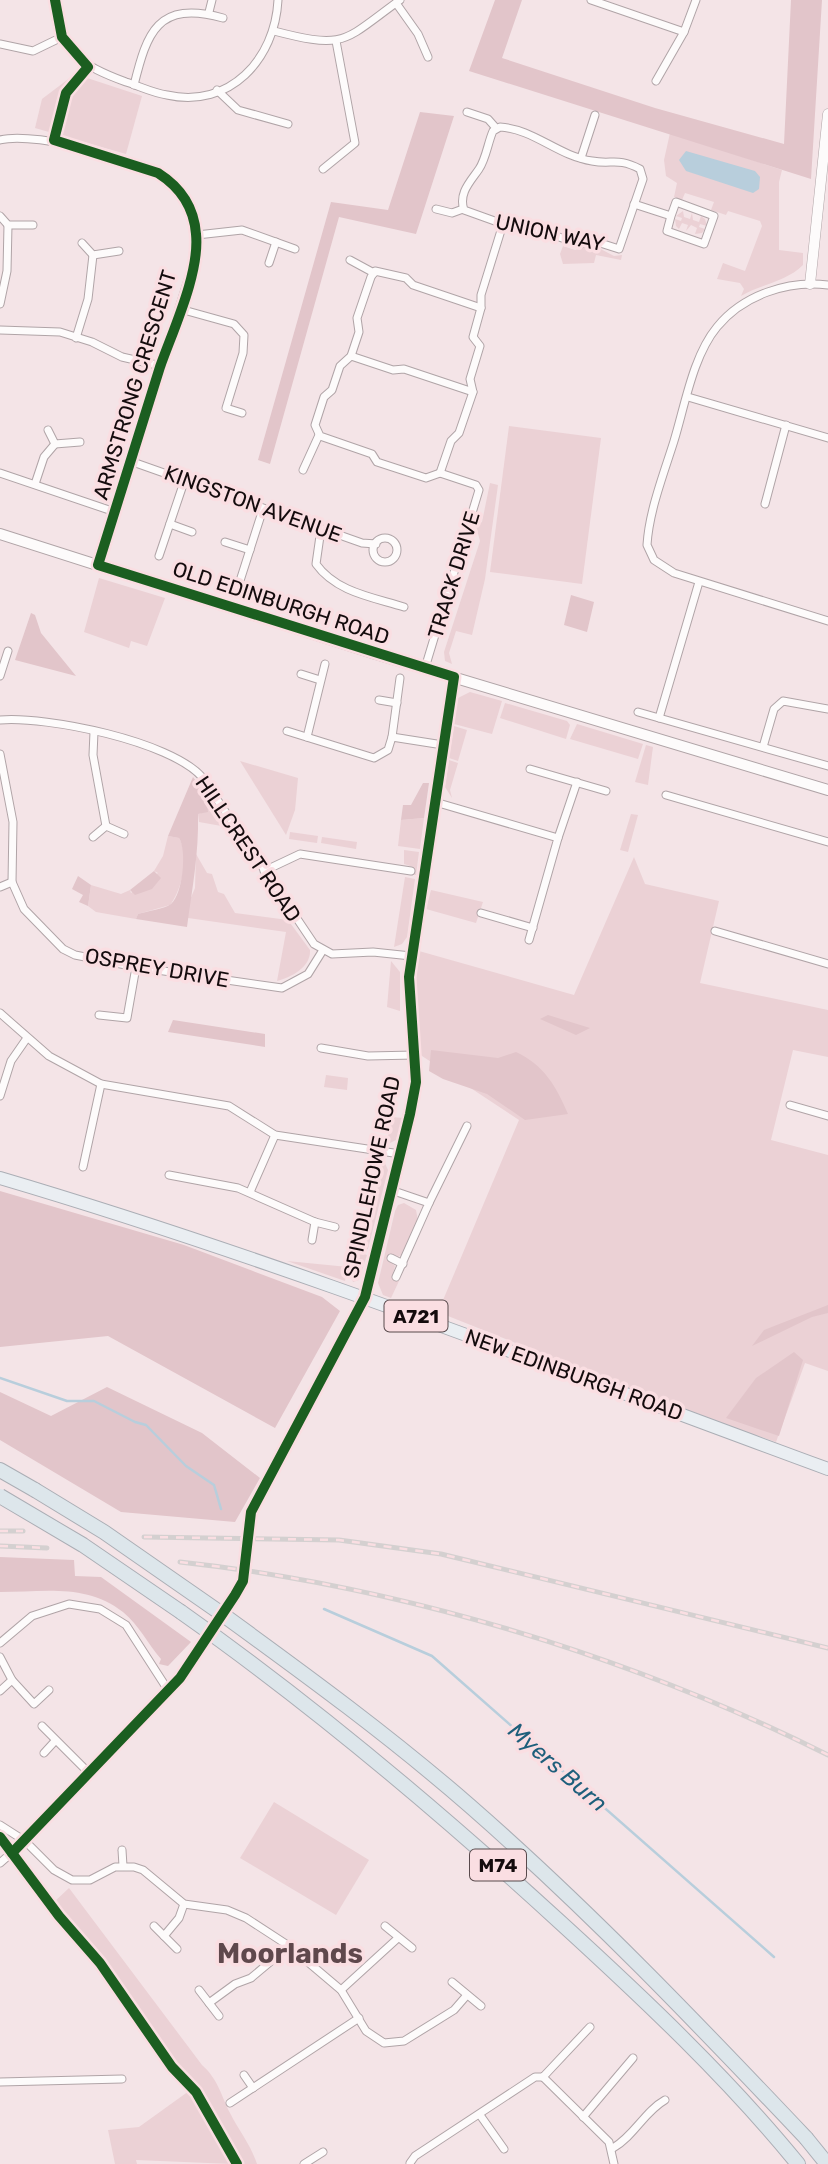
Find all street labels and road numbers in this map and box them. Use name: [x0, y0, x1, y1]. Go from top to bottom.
street label: UNION WAY: [493, 209, 607, 256]
street label: ARMSTRONG CRESCENT: [88, 267, 181, 503]
street label: KINGSTON AVENUE: [161, 460, 345, 547]
street label: TRACK DRIVE: [422, 508, 485, 641]
street label: OLD EDINBURGH ROAD: [170, 556, 393, 649]
street label: HILLCREST ROAD: [190, 771, 306, 926]
street label: OSPREY DRIVE: [83, 943, 231, 992]
street label: SPINDLEHOWE ROAD: [338, 1074, 405, 1280]
road number: A721: [384, 1300, 448, 1332]
street label: NEW EDINBURGH ROAD: [462, 1324, 686, 1426]
road number: M74: [470, 1850, 526, 1881]

